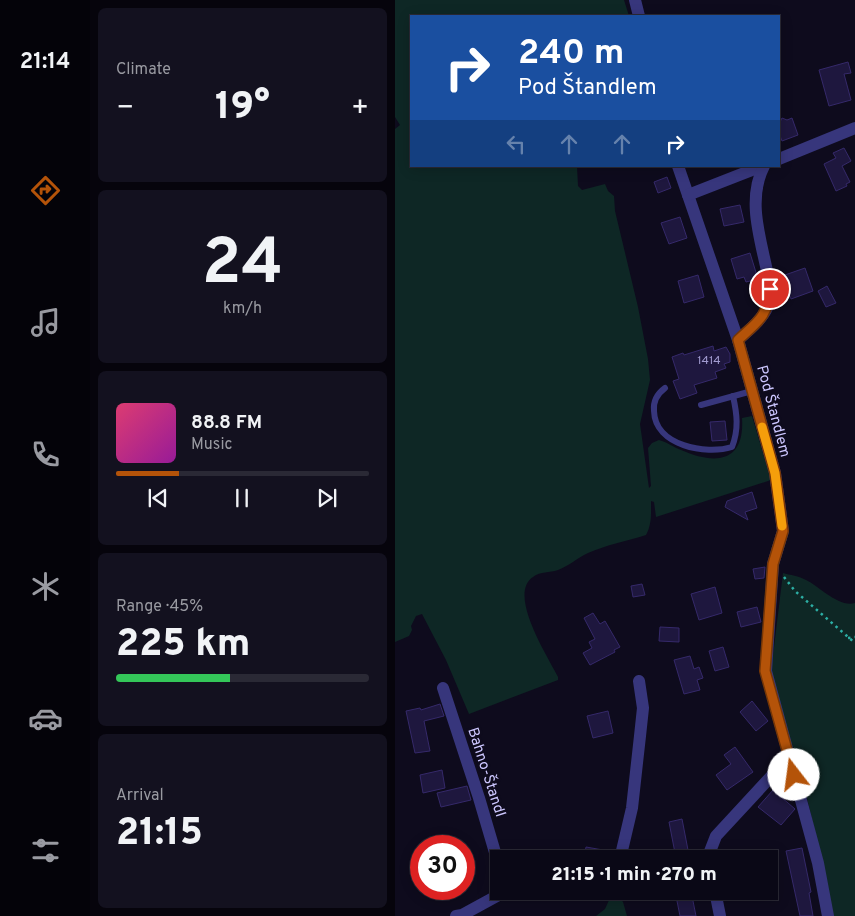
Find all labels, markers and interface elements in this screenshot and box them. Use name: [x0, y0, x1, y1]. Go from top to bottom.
text: 240 m: [518, 32, 624, 76]
icon: right: [435, 35, 500, 100]
text: 21:14: [20, 49, 70, 76]
text: Climate: [116, 60, 171, 80]
text: Pod Štandlem: [518, 75, 657, 102]
text: 19°: [215, 84, 270, 133]
text: −: [116, 91, 134, 127]
text: +: [351, 91, 369, 127]
icon: left: [502, 130, 530, 158]
icon: ahead: [555, 130, 583, 158]
icon: ahead: [608, 130, 636, 158]
icon: right: [661, 130, 689, 158]
icon: directions: [28, 173, 63, 208]
text: 24: [202, 225, 283, 307]
pin: [749, 268, 791, 310]
icon: arrive: [756, 275, 784, 303]
text: km/h: [223, 299, 262, 319]
icon: music: [28, 305, 63, 340]
house number: 1414: [697, 353, 721, 369]
street label: Pod Štandlem: [751, 363, 796, 459]
text: 88.8 FM: [191, 411, 262, 435]
text: Music: [191, 435, 232, 455]
icon: phone: [28, 437, 63, 472]
icon: previous: [144, 484, 172, 512]
icon: pause: [228, 484, 256, 512]
icon: next: [313, 484, 341, 512]
icon: climate: [28, 569, 63, 604]
text: Range · 45%: [116, 597, 203, 617]
text: 225 km: [116, 621, 250, 670]
icon: car: [28, 701, 63, 736]
street label: Bahno-Štandl: [462, 725, 511, 820]
position arrow: [767, 748, 819, 800]
text: Arrival: [116, 786, 164, 806]
text: 21:15: [116, 810, 203, 859]
icon: filters: [28, 833, 63, 868]
speed limit sign: 30: [410, 835, 475, 900]
text: 21:15 · 1 min · 270 m: [551, 863, 717, 887]

